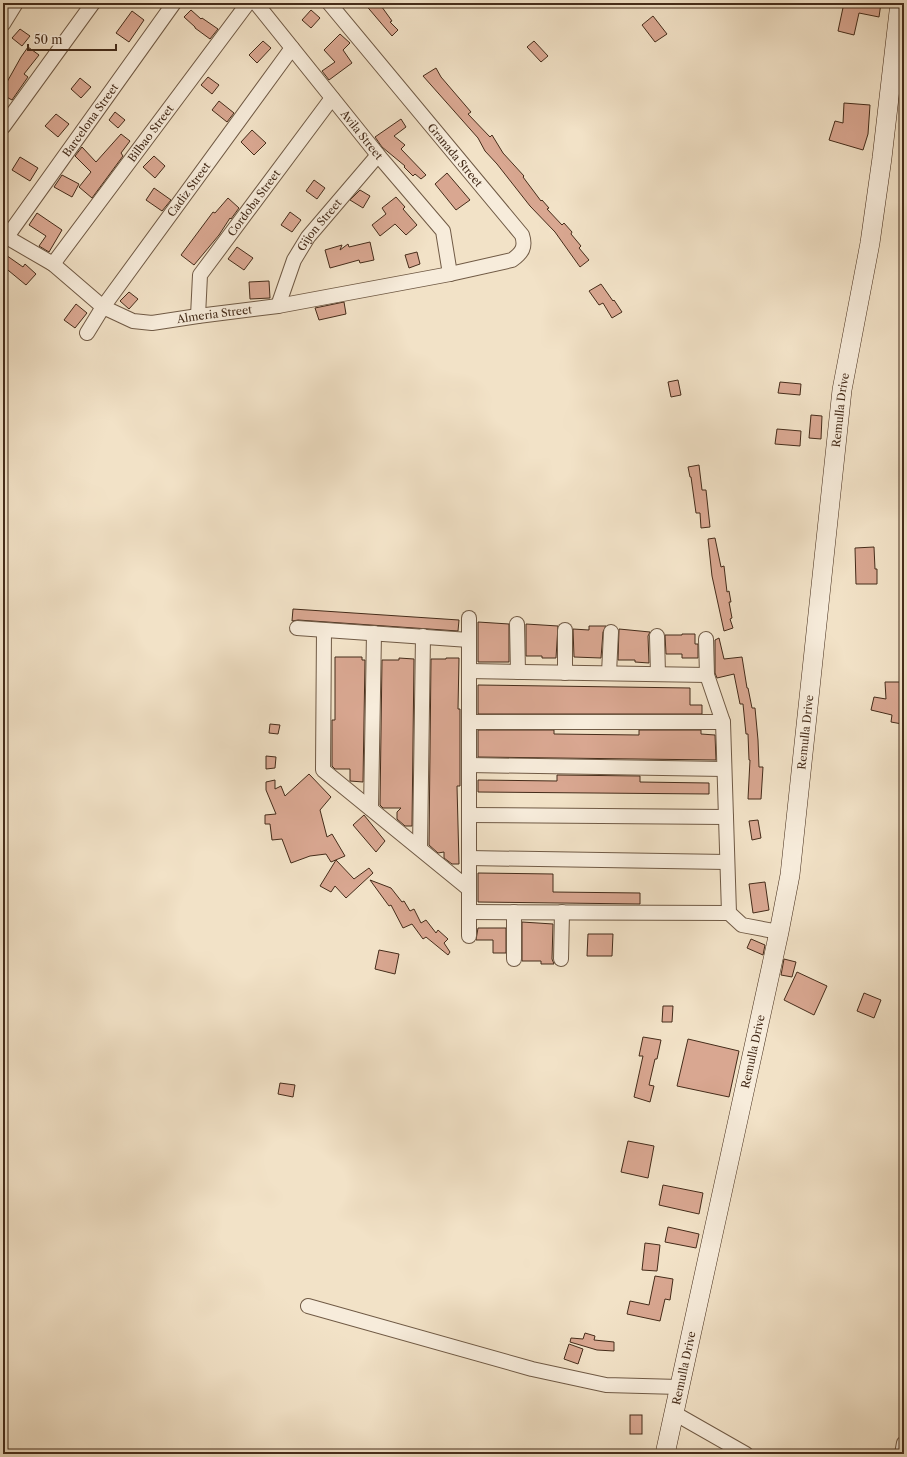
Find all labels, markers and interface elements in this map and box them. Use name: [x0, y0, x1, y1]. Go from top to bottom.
scale bar: [28, 26, 116, 52]
text: 50 m: [34, 32, 63, 47]
street label: Barcelona Street: [59, 81, 121, 159]
street label: Bilbao Street: [125, 102, 176, 165]
street label: Avila Street: [337, 106, 386, 163]
street label: Granada Street: [424, 120, 486, 190]
street label: Cadiz Street: [164, 159, 213, 220]
street label: Cordoba Street: [224, 167, 283, 239]
street label: Gijon Street: [294, 196, 345, 254]
street label: Almeria Street: [175, 302, 253, 326]
street label: Remulla Drive: [829, 372, 852, 448]
street label: Remulla Drive: [794, 694, 816, 770]
street label: Remulla Drive: [738, 1013, 768, 1090]
street label: Remulla Drive: [669, 1330, 699, 1406]

